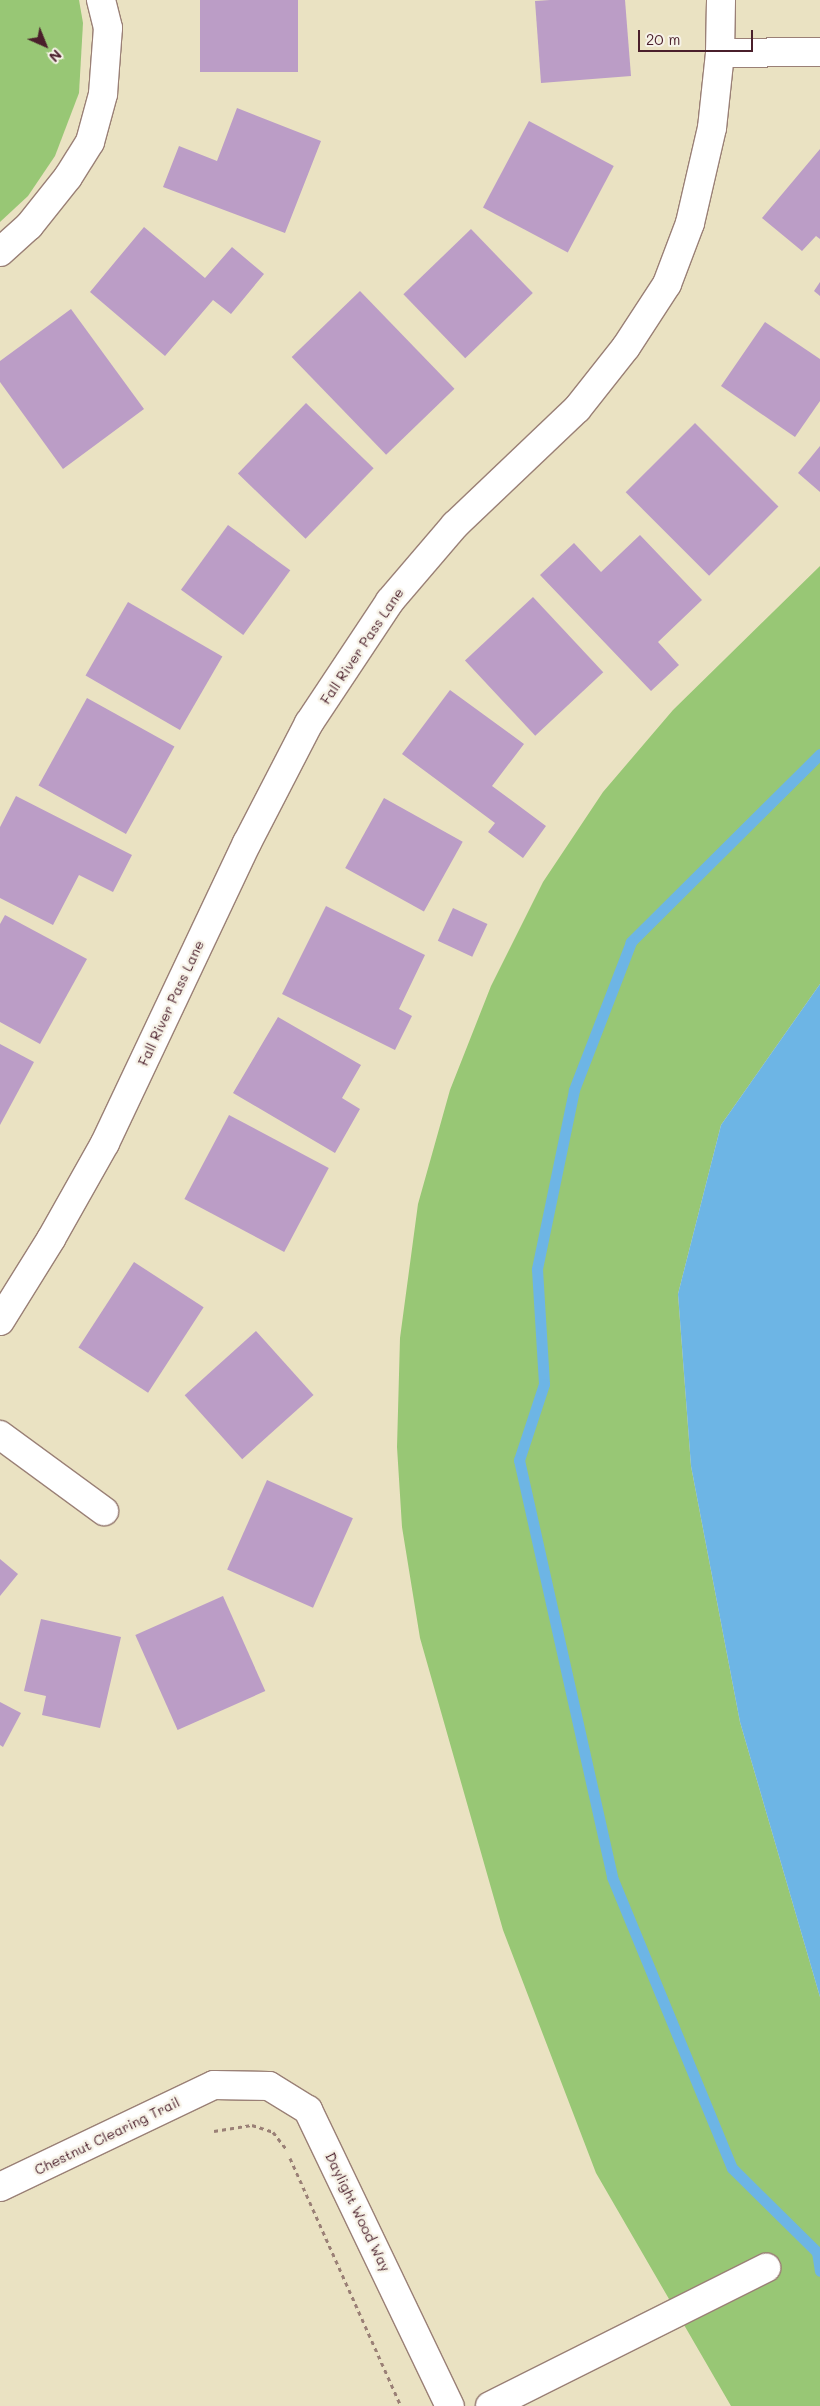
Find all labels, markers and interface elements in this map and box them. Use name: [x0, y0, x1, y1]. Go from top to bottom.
north arrow: [20, 20, 70, 70]
scale bar: [640, 20, 755, 52]
text: 20 m: [646, 29, 680, 49]
text: N: [45, 46, 66, 67]
street label: Fall River Pass Lane: [317, 585, 407, 707]
street label: Fall River Pass Lane: [134, 937, 208, 1069]
street label: Chestnut Clearing Trail: [32, 2093, 182, 2179]
street label: Daylight Wood Way: [322, 2150, 394, 2274]

